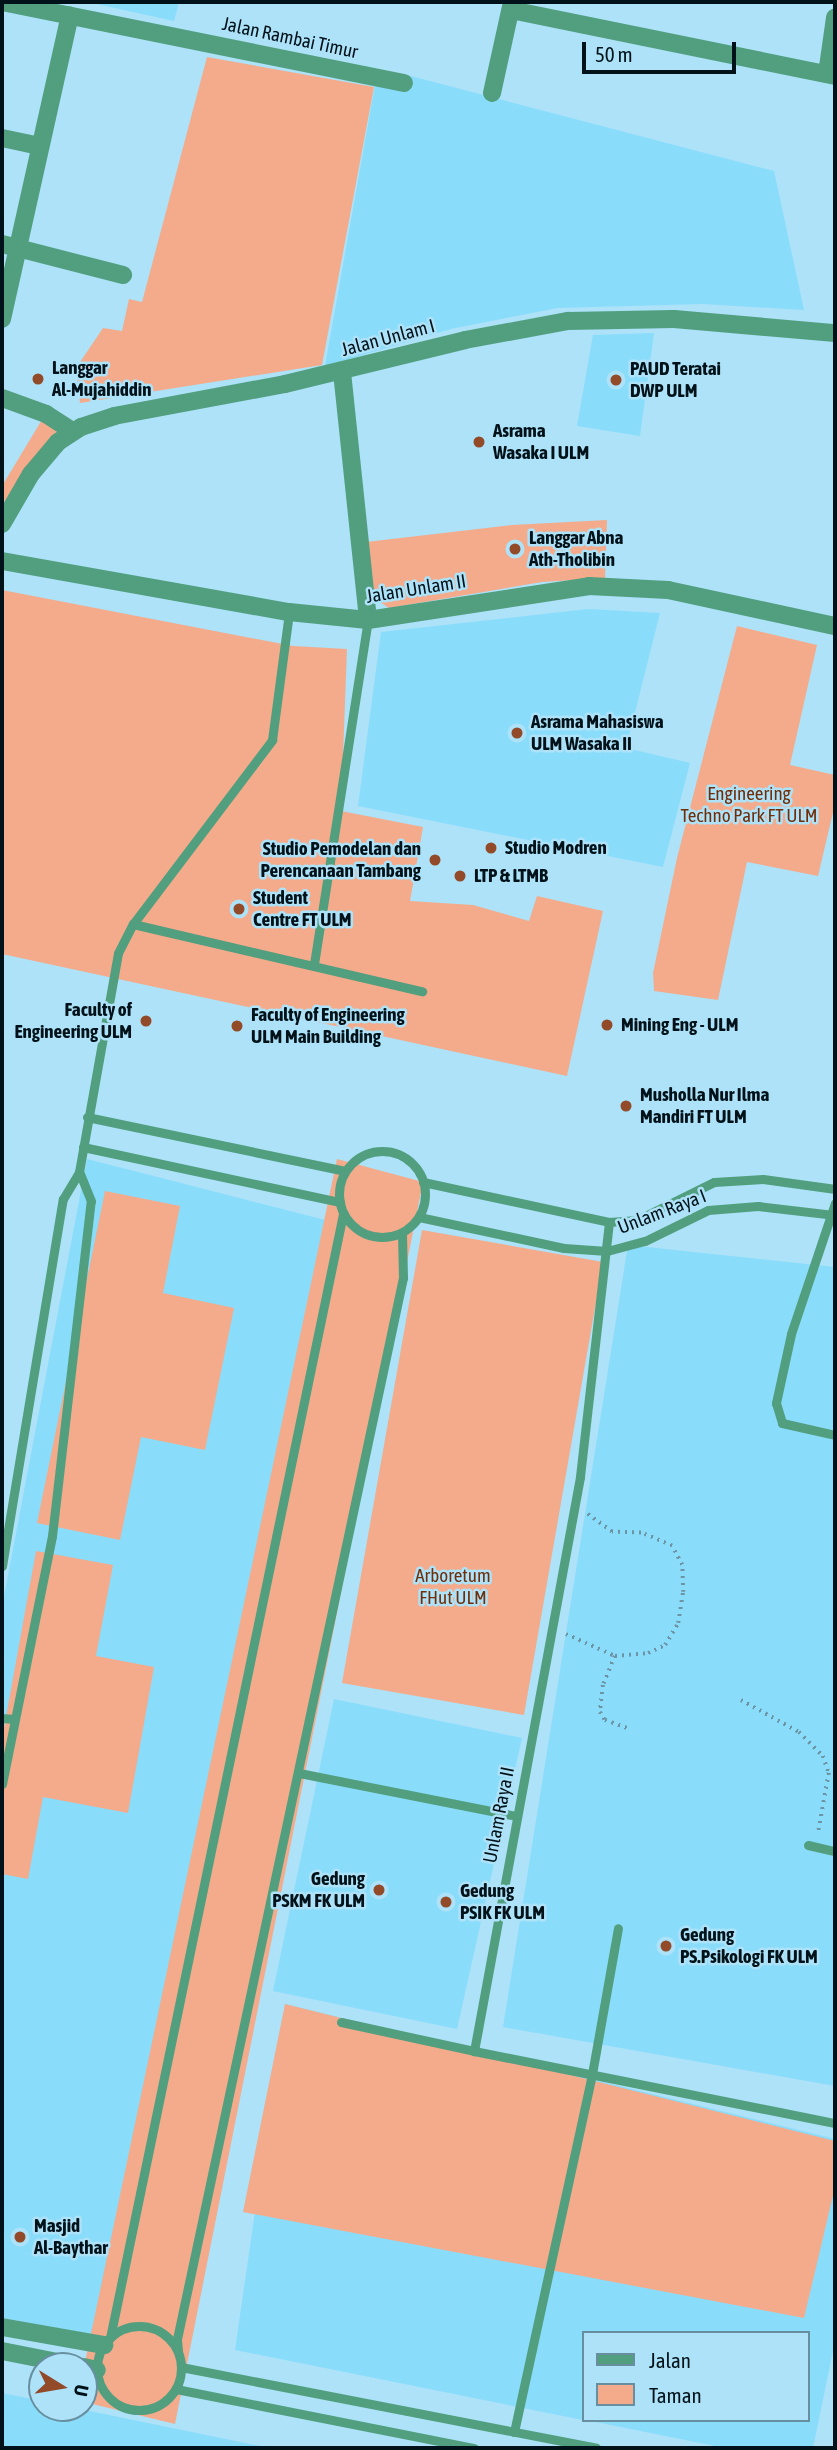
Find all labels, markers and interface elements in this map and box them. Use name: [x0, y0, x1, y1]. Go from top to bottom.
street label: Jalan Rambai Timur: [220, 12, 360, 64]
scale bar: [585, 28, 739, 72]
text: 50 m: [595, 42, 633, 66]
street label: Jalan Unlam I: [339, 315, 437, 361]
place label: Langgar Al-Mujahiddin: [52, 357, 151, 401]
place label: PAUD Teratai DWP ULM: [630, 358, 721, 402]
marker: Langgar Al-Mujahiddin: [30, 371, 46, 387]
marker: PAUD Teratai DWP ULM: [608, 372, 624, 388]
place label: Asrama Wasaka I ULM: [493, 420, 589, 464]
marker: Asrama Wasaka I ULM: [471, 434, 487, 450]
place label: Langgar Abna Ath-Tholibin: [529, 527, 623, 571]
marker: Langgar Abna Ath-Tholibin: [507, 541, 523, 557]
street label: Jalan Unlam II: [364, 570, 468, 608]
place label: Asrama Mahasiswa ULM Wasaka II: [531, 711, 664, 755]
marker: Asrama Mahasiswa ULM Wasaka II: [509, 725, 525, 741]
park label: Engineering Techno Park FT ULM: [681, 783, 817, 827]
place label: Studio Modren: [505, 837, 607, 859]
place label: Studio Pemodelan dan Perencanaan Tambang: [260, 838, 421, 882]
marker: Studio Modren: [483, 840, 499, 856]
marker: Studio Pemodelan dan Perencanaan Tambang: [427, 852, 443, 868]
place label: LTP & LTMB: [474, 865, 548, 887]
marker: LTP & LTMB: [452, 868, 468, 884]
place label: Student Centre FT ULM: [253, 887, 352, 931]
marker: Student Centre FT ULM: [231, 901, 247, 917]
place label: Faculty of Engineering ULM: [15, 999, 132, 1043]
place label: Faculty of Engineering ULM Main Building: [251, 1004, 405, 1048]
marker: Faculty of Engineering ULM: [138, 1013, 154, 1029]
place label: Mining Eng - ULM: [621, 1014, 738, 1036]
marker: Mining Eng - ULM: [599, 1017, 615, 1033]
marker: Faculty of Engineering ULM Main Building: [229, 1018, 245, 1034]
place label: Musholla Nur Ilma Mandiri FT ULM: [640, 1084, 769, 1128]
marker: Musholla Nur Ilma Mandiri FT ULM: [618, 1098, 634, 1114]
street label: Unlam Raya I: [615, 1185, 709, 1239]
park label: Arboretum FHut ULM: [415, 1565, 491, 1609]
street label: Unlam Raya II: [478, 1765, 520, 1865]
place label: Gedung PSKM FK ULM: [272, 1868, 365, 1912]
place label: Gedung PSIK FK ULM: [460, 1880, 545, 1924]
marker: Gedung PSKM FK ULM: [371, 1882, 387, 1898]
marker: Gedung PSIK FK ULM: [438, 1894, 454, 1910]
place label: Gedung PS.Psikologi FK ULM: [680, 1924, 818, 1968]
marker: Gedung PS.Psikologi FK ULM: [658, 1938, 674, 1954]
place label: Masjid Al-Baythar: [34, 2215, 108, 2259]
marker: Masjid Al-Baythar: [12, 2229, 28, 2245]
legend: [582, 2331, 809, 2422]
text: Jalan: [649, 2348, 691, 2372]
north arrow: [28, 2352, 98, 2422]
text: U: [70, 2383, 94, 2398]
text: Taman: [649, 2383, 702, 2407]

